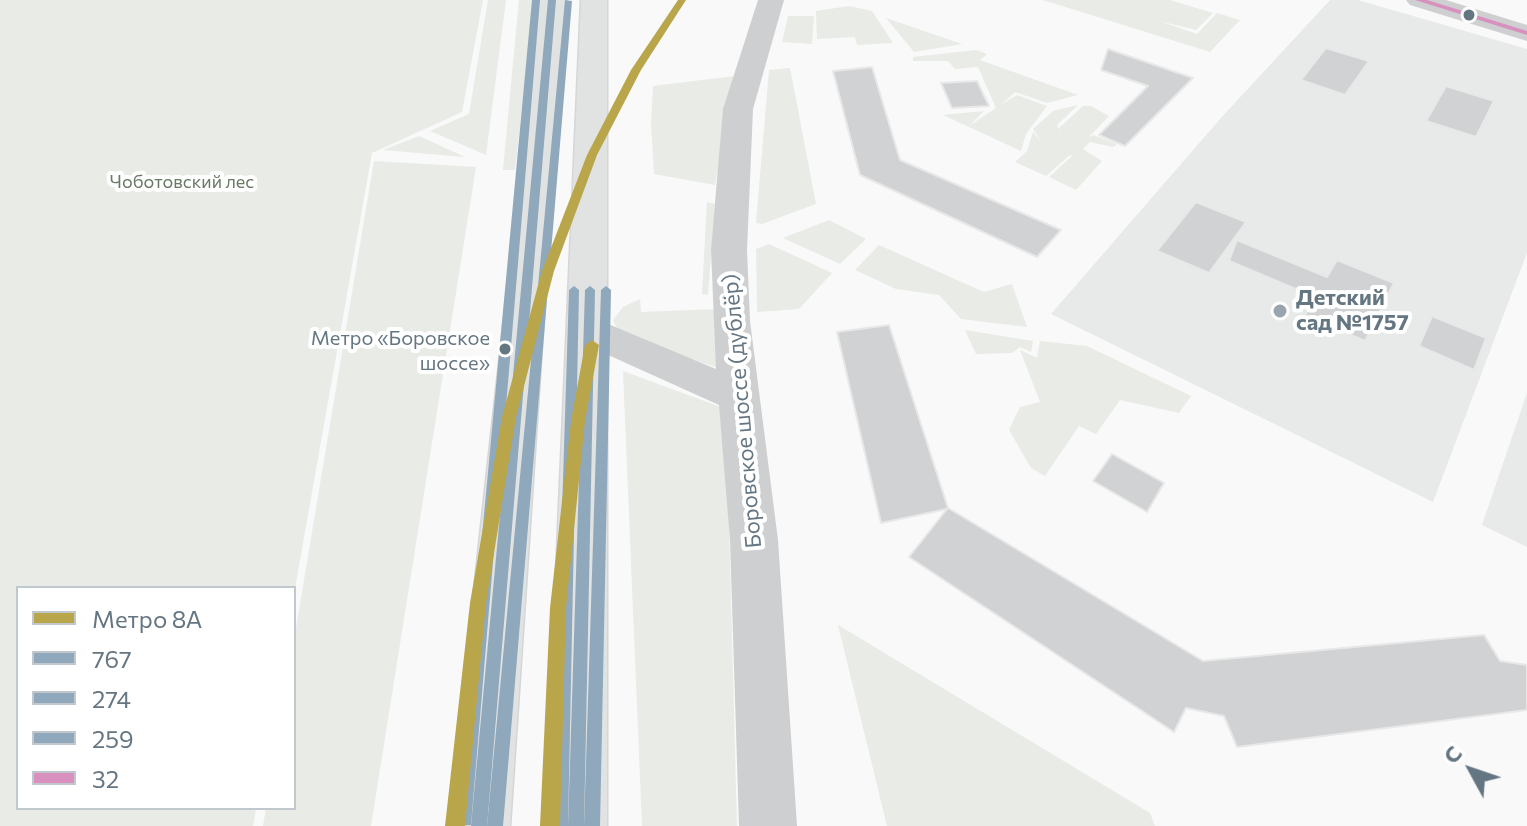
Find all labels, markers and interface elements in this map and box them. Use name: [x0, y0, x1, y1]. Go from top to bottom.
unlabelled marker: [1461, 7, 1477, 23]
park label: Чоботовский лес: [110, 171, 254, 193]
street label: Боровское шоссе (дублёр): [717, 273, 767, 549]
place label: Детский сад №1757: [1296, 285, 1409, 336]
marker: Детский сад №1757: [1271, 302, 1289, 320]
place label: Метро «Боровское шоссе»: [311, 326, 490, 373]
marker: Метро «Боровское шоссе»: [497, 341, 513, 357]
legend: [16, 586, 296, 810]
text: Метро 8А: [92, 604, 202, 633]
text: 767: [92, 644, 132, 673]
text: 274: [92, 684, 131, 713]
text: 259: [92, 724, 134, 753]
north arrow: [1431, 730, 1511, 810]
text: С: [1437, 740, 1467, 769]
text: 32: [92, 764, 119, 793]

